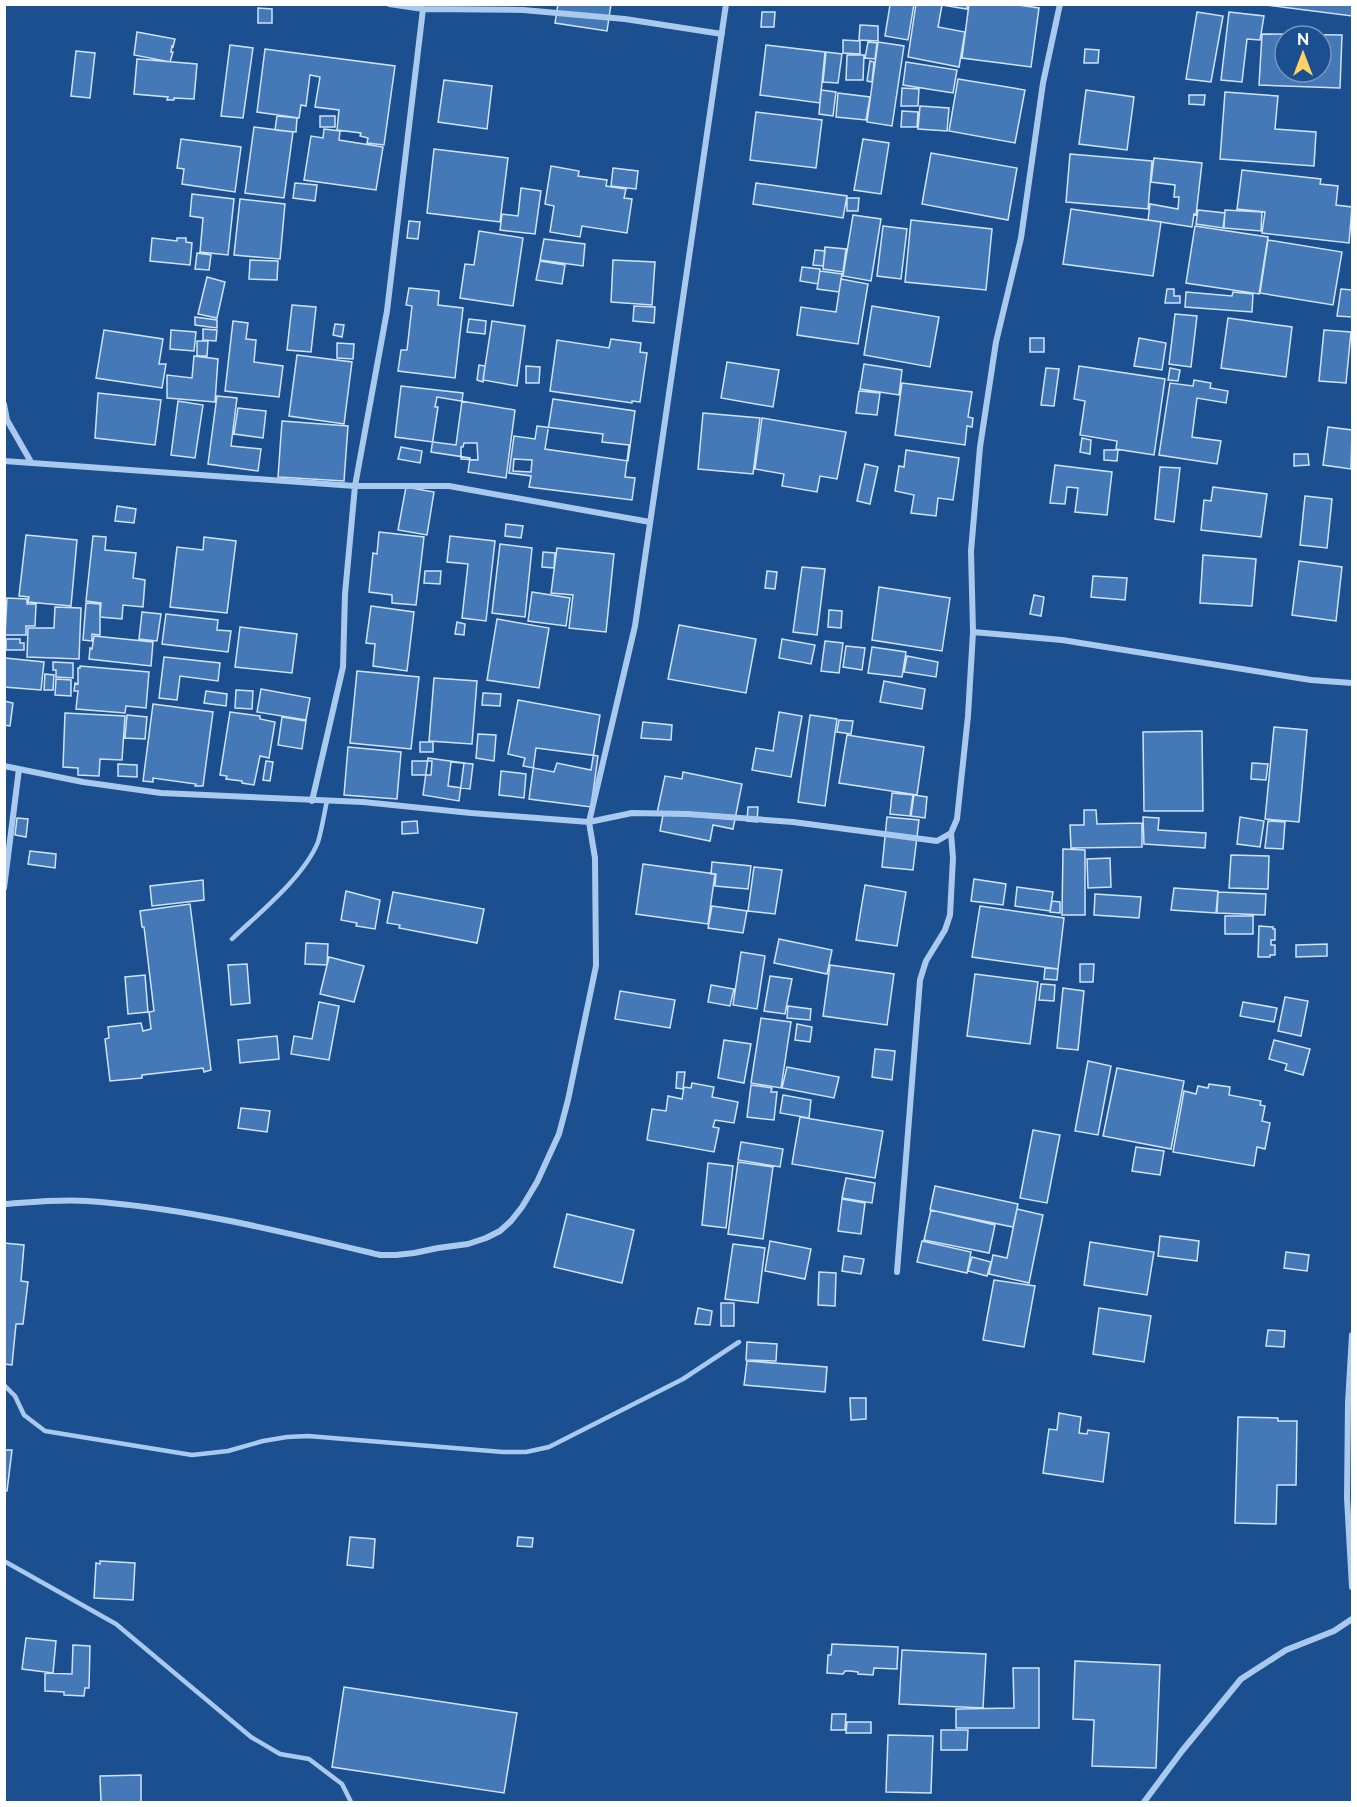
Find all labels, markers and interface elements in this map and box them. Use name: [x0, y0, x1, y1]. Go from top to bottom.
north arrow: [1273, 24, 1333, 84]
text: N: [1297, 30, 1309, 49]

